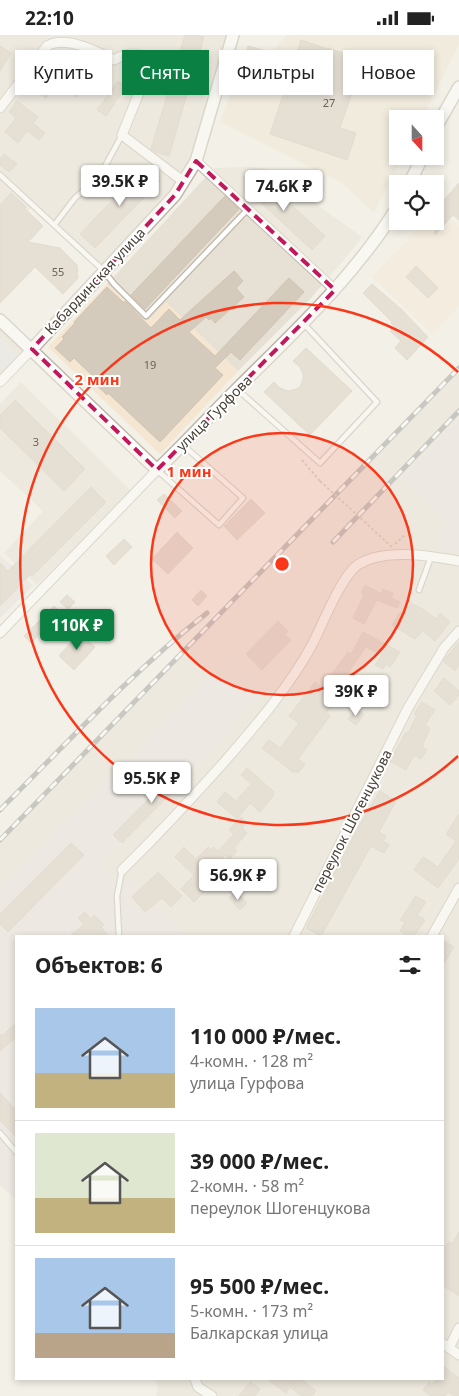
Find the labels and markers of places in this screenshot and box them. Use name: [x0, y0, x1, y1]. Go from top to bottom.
pin: 39.5K ₽: [74, 165, 166, 207]
pin: 74.6K ₽: [238, 169, 330, 212]
centre of rings: [273, 555, 291, 573]
pin: 110K ₽: [36, 609, 118, 651]
pin: 39K ₽: [321, 675, 391, 717]
pin: 95.5K ₽: [106, 761, 198, 804]
pin: 56.9K ₽: [192, 859, 284, 901]

